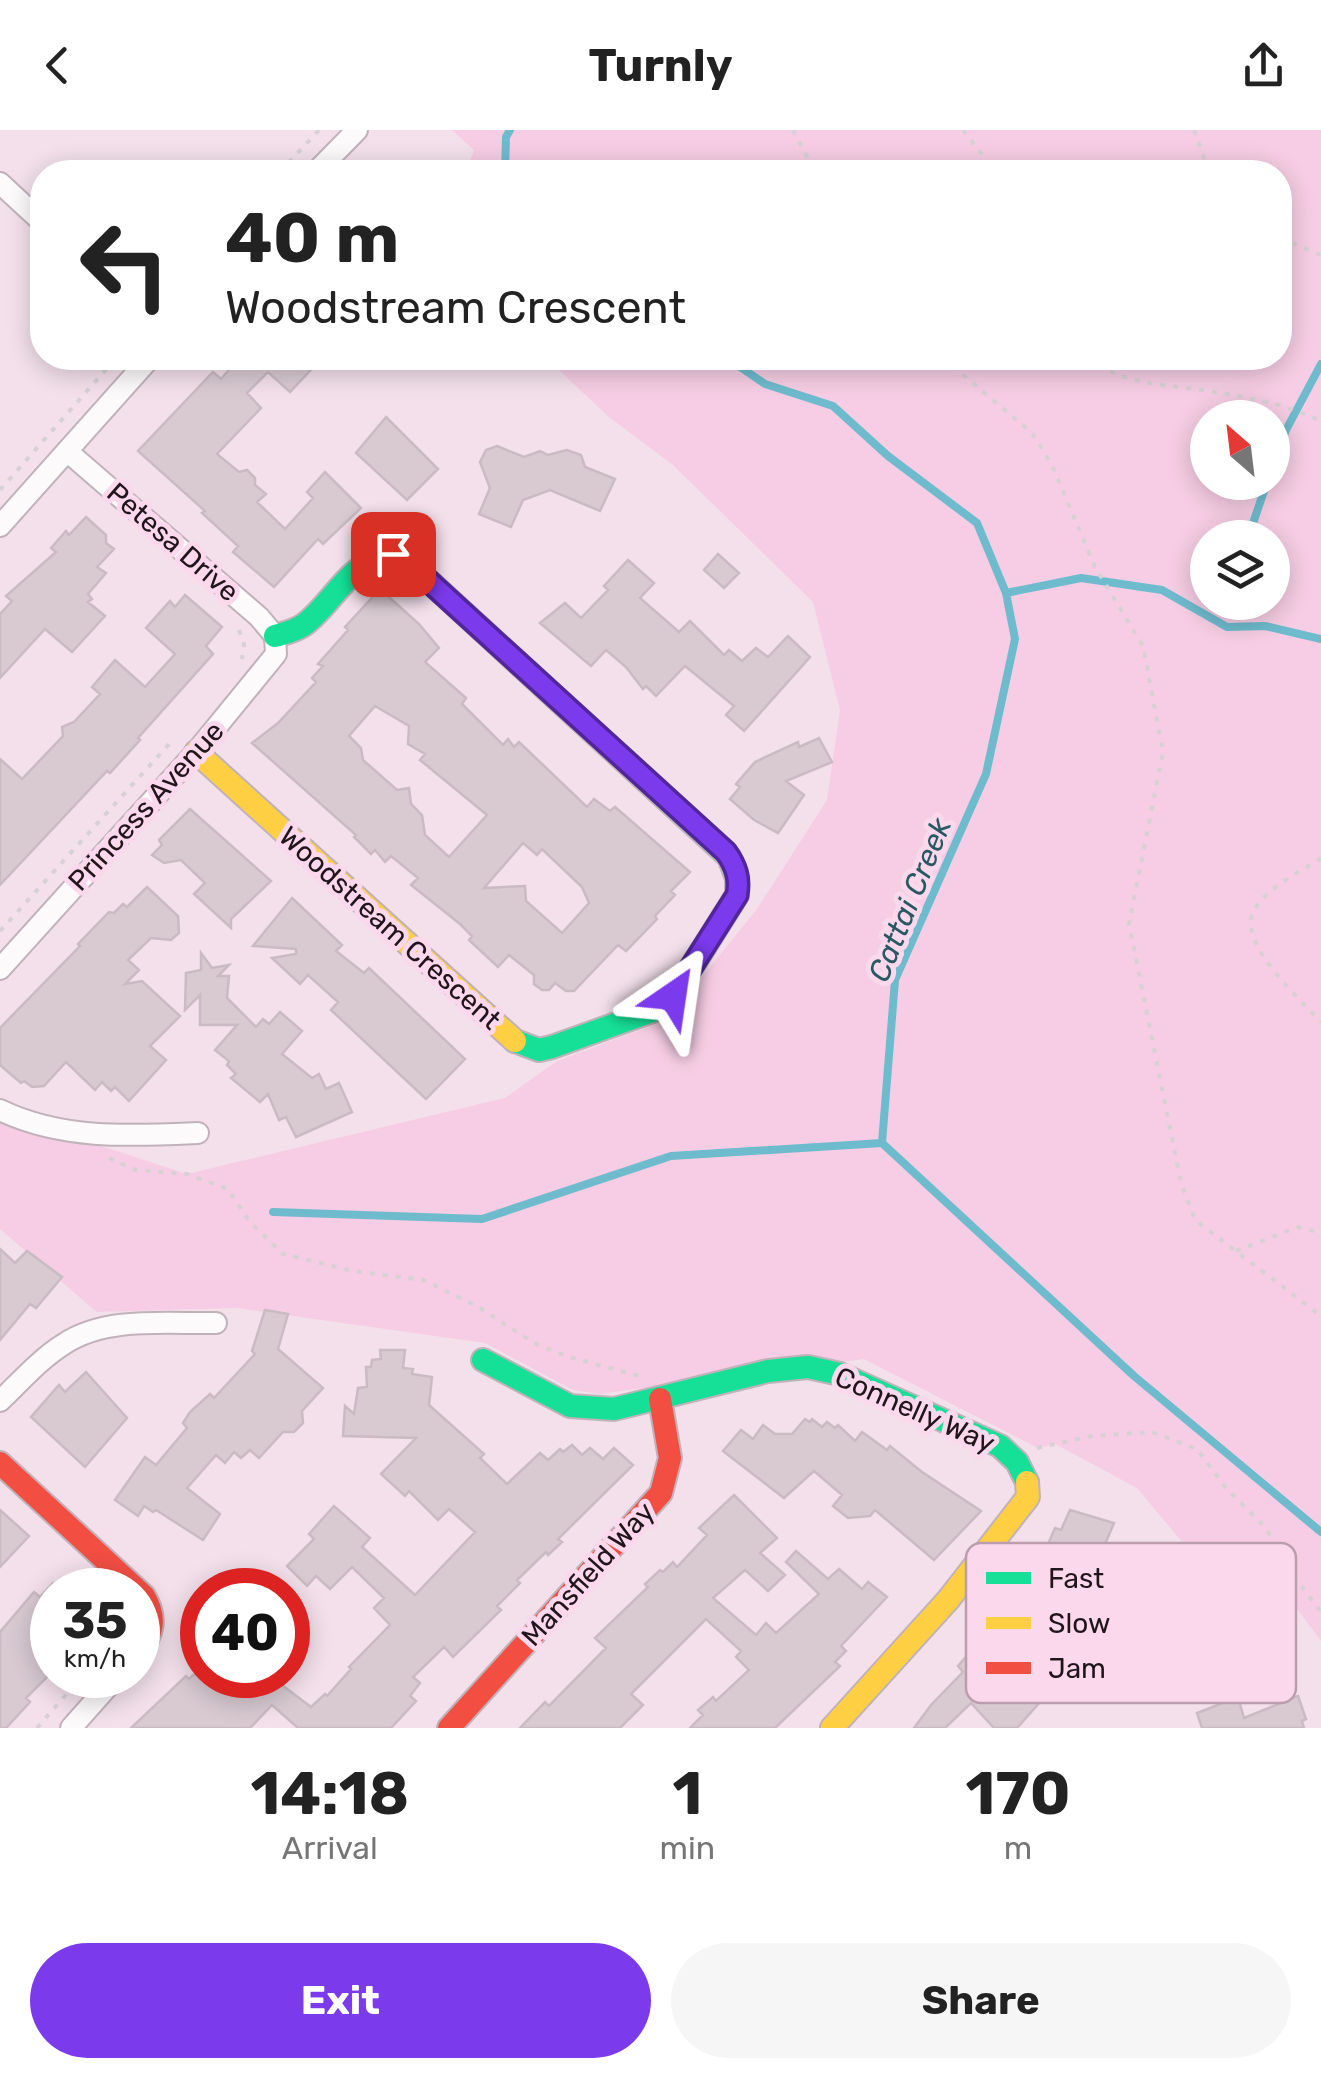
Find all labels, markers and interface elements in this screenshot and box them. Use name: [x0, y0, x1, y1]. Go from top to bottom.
icon: back: [30, 38, 85, 93]
icon: share: [1236, 38, 1291, 93]
text: Turnly: [588, 39, 733, 92]
text: 40 m: [225, 197, 399, 280]
icon: left: [60, 200, 190, 330]
text: Woodstream Crescent: [225, 281, 686, 334]
north arrow: [1190, 400, 1290, 500]
map controls: [1190, 400, 1290, 620]
street label: Petesa Drive: [100, 476, 246, 608]
pin: [351, 512, 436, 597]
button: layers: [1190, 520, 1290, 620]
icon: arrive: [366, 527, 421, 582]
street label: Princess Avenue: [61, 715, 231, 897]
water label: Cattai Creek: [861, 813, 959, 987]
street label: Woodstream Crescent: [272, 820, 508, 1036]
position arrow: [621, 944, 725, 1048]
street label: Connelly Way: [830, 1360, 1000, 1460]
street label: Mansfield Way: [515, 1495, 661, 1653]
legend: [966, 1543, 1296, 1703]
text: Fast: [1048, 1562, 1104, 1595]
speed limit sign: 40: [180, 1568, 310, 1698]
text: 35: [62, 1591, 128, 1651]
text: Slow: [1048, 1607, 1110, 1640]
text: km/h: [64, 1644, 126, 1673]
text: Jam: [1048, 1652, 1106, 1685]
text: 14:18: [250, 1758, 409, 1829]
text: 1: [672, 1758, 702, 1829]
text: 170: [966, 1758, 1071, 1829]
text: Arrival: [282, 1829, 378, 1867]
text: min: [660, 1829, 715, 1867]
text: m: [1004, 1829, 1032, 1867]
button: Exit: [30, 1943, 651, 2058]
button: Share: [671, 1943, 1291, 2058]

